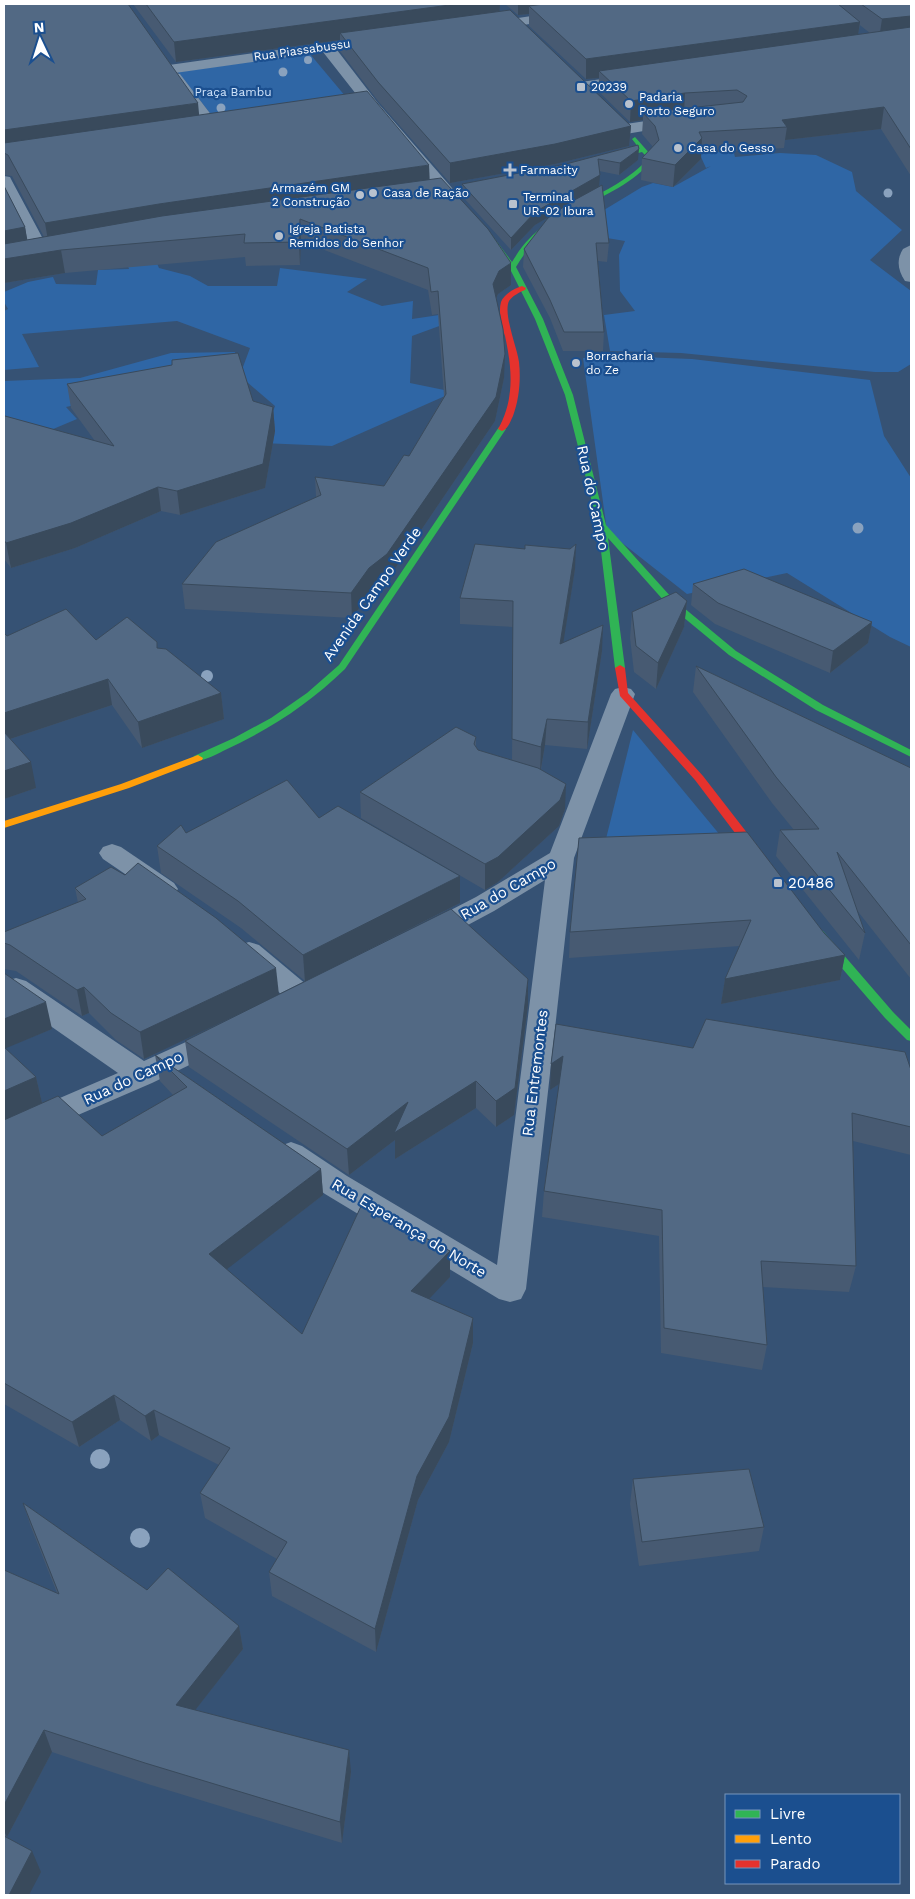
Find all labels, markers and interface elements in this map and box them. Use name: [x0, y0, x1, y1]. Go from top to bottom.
north arrow: [15, 15, 65, 65]
text: N: [33, 19, 45, 35]
street label: Rua Piassabussu: [253, 36, 351, 64]
place label: 20239: [591, 80, 627, 94]
marker: 20239: [575, 81, 587, 93]
park label: Praça Bambu: [194, 85, 272, 99]
place label: Padaria Porto Seguro: [639, 90, 715, 118]
marker: Padaria Porto Seguro: [623, 98, 635, 110]
place label: Casa do Gesso: [688, 141, 774, 155]
marker: Casa do Gesso: [672, 142, 684, 154]
place label: Farmacity: [520, 163, 579, 177]
marker: Farmacity: [504, 164, 516, 176]
place label: Armazém GM 2 Construção: [271, 181, 350, 209]
place label: Casa de Ração: [383, 186, 469, 200]
marker: Casa de Ração: [367, 187, 379, 199]
marker: Armazém GM 2 Construção: [354, 189, 366, 201]
place label: Terminal UR-02 Ibura: [523, 190, 594, 218]
marker: Terminal UR-02 Ibura: [507, 198, 519, 210]
place label: Igreja Batista Remidos do Senhor: [289, 222, 404, 250]
marker: Igreja Batista Remidos do Senhor: [273, 230, 285, 242]
place label: Borracharia do Ze: [586, 349, 653, 377]
marker: Borracharia do Ze: [570, 357, 582, 369]
street label: Rua do Campo: [573, 444, 613, 552]
street label: Avenida Campo Verde: [319, 524, 425, 664]
street label: Rua do Campo: [457, 854, 559, 924]
place label: 20486: [788, 874, 834, 892]
marker: 20486: [772, 877, 784, 889]
street label: Rua Entremontes: [518, 1009, 552, 1137]
street label: Rua do Campo: [81, 1047, 185, 1109]
street label: Rua Esperança do Norte: [328, 1175, 490, 1281]
legend: [725, 1794, 900, 1884]
text: Livre: [770, 1805, 805, 1823]
text: Lento: [770, 1830, 812, 1848]
text: Parado: [770, 1855, 820, 1873]

